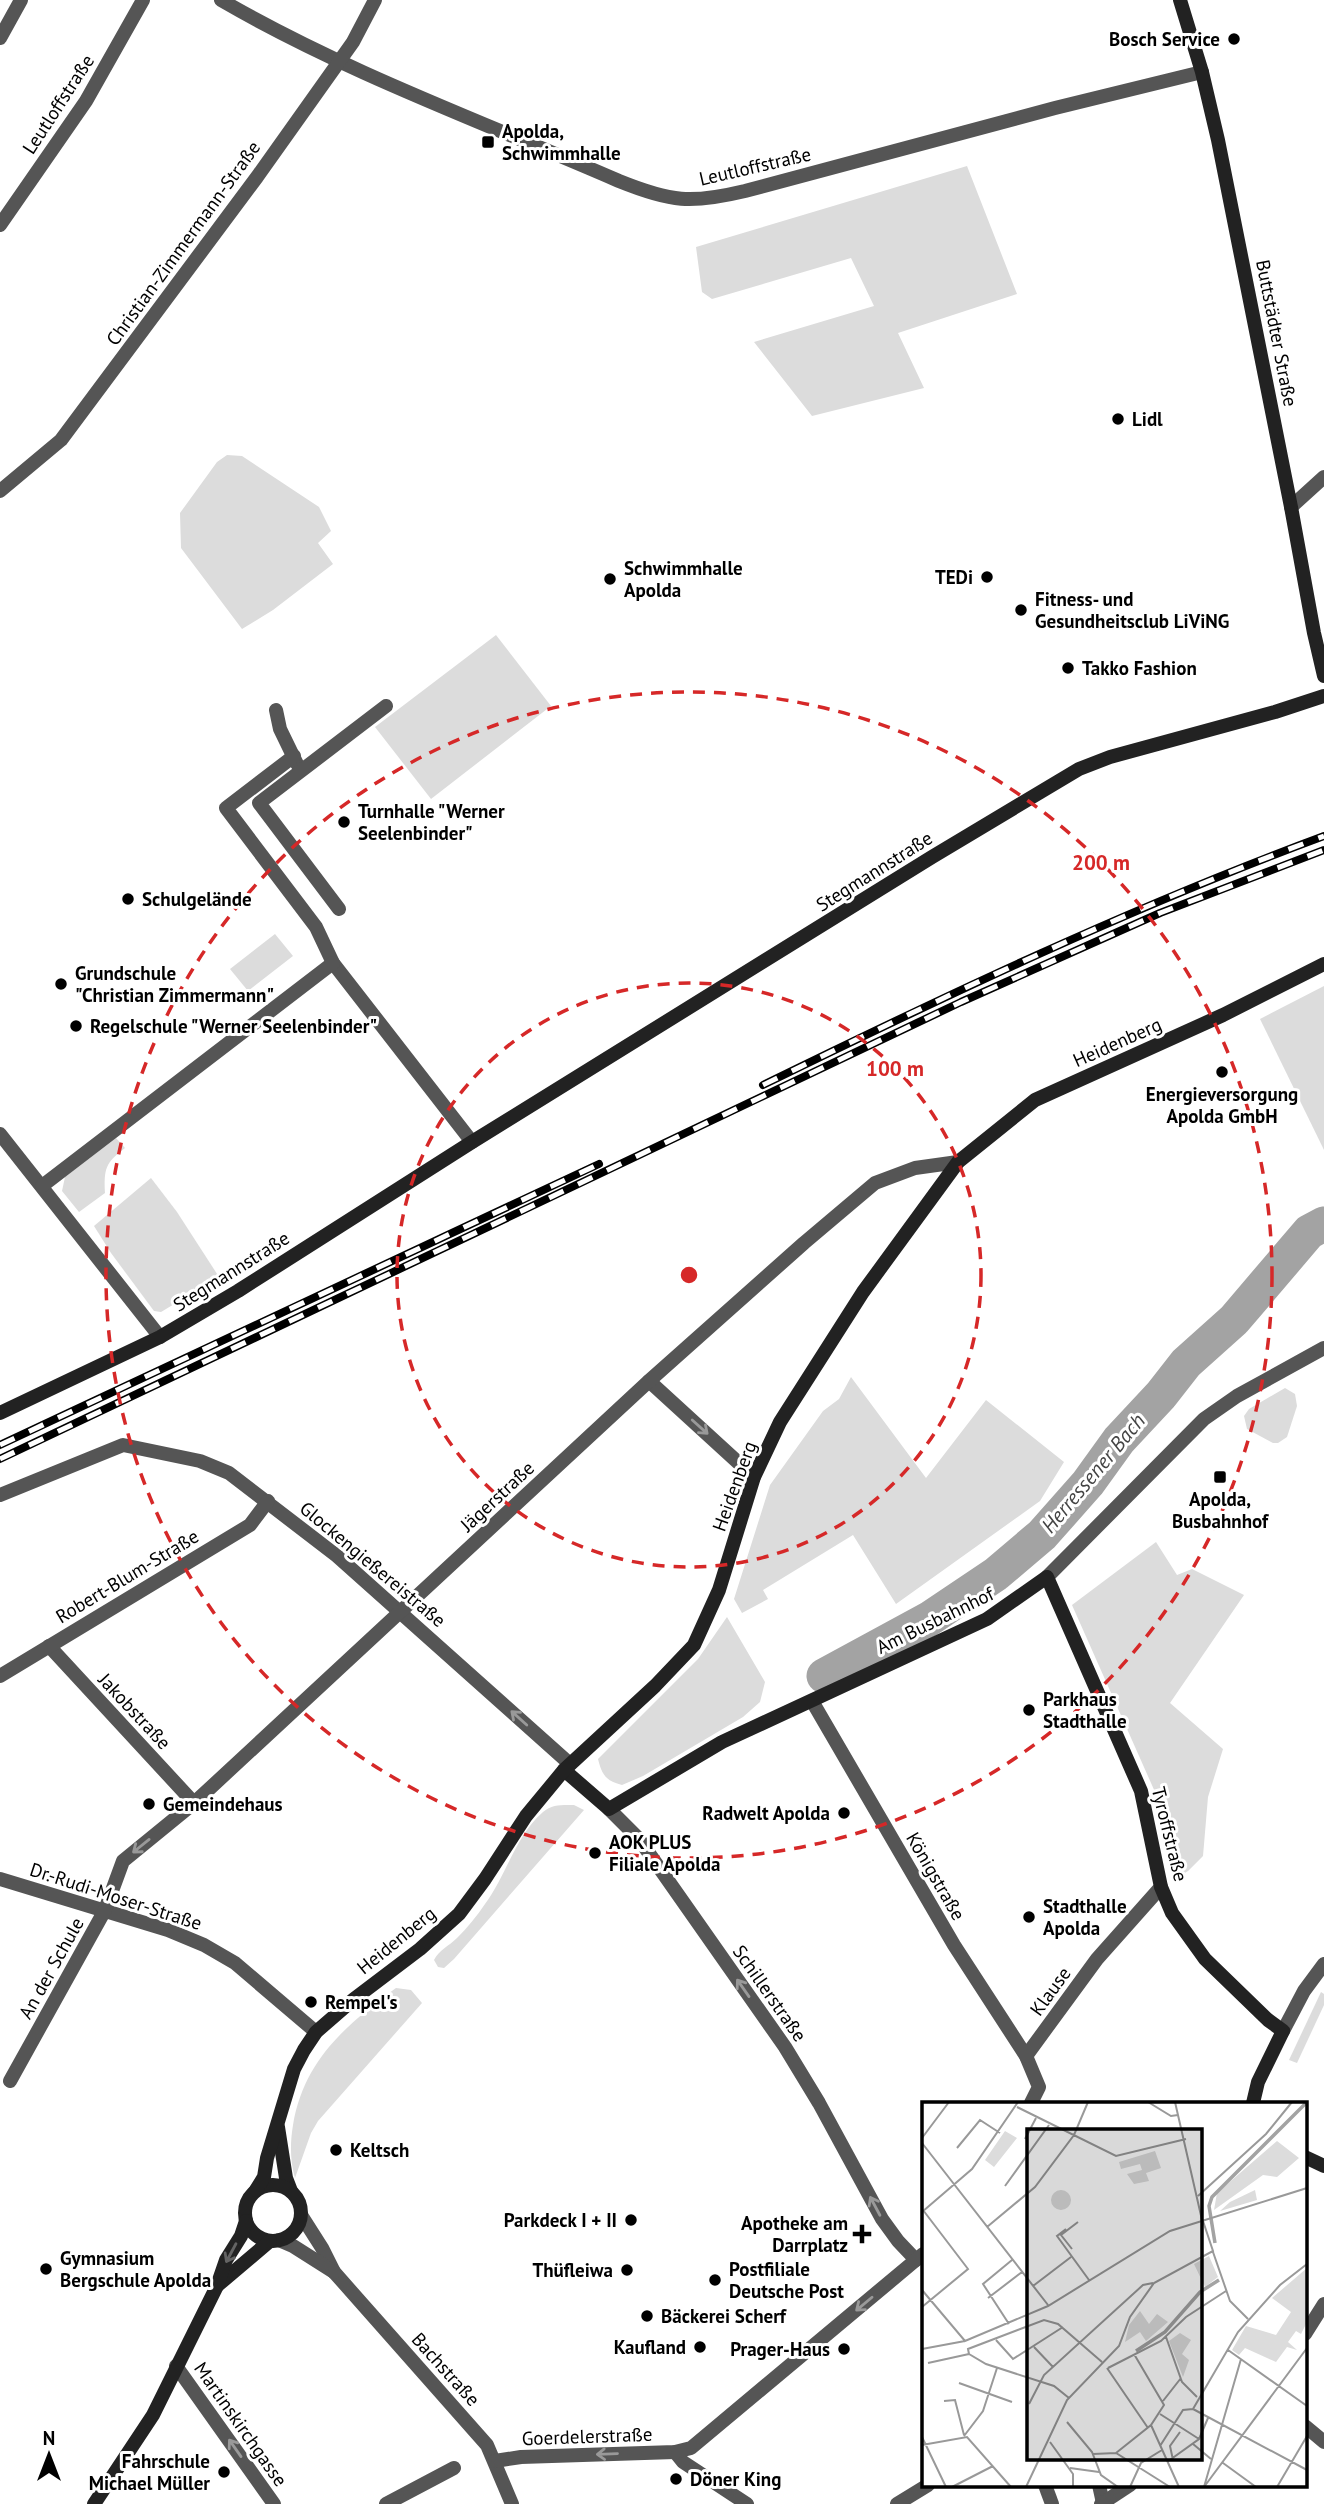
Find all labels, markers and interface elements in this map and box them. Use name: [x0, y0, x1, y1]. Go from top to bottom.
place label: Bosch Service: [1109, 27, 1220, 51]
marker: Bosch Service: [1226, 31, 1242, 47]
street label: Leutloffstraße: [17, 50, 99, 158]
place label: Apolda, Schwimmhalle: [502, 119, 621, 165]
marker: Apolda, Schwimmhalle: [480, 134, 496, 150]
street label: Christian-Zimmermann-Straße: [101, 136, 265, 350]
street label: Leutloffstraße: [697, 141, 813, 191]
street label: Buttstädter Straße: [1251, 258, 1303, 408]
place label: Lidl: [1132, 407, 1163, 431]
marker: Lidl: [1110, 411, 1126, 427]
place label: Schwimmhalle Apolda: [624, 556, 743, 602]
place label: TEDi: [935, 565, 973, 589]
marker: TEDi: [979, 569, 995, 585]
marker: Schwimmhalle Apolda: [602, 571, 618, 587]
place label: Fitness- und Gesundheitsclub LiViNG: [1035, 587, 1229, 633]
marker: Fitness- und Gesundheitsclub LiViNG: [1013, 602, 1029, 618]
place label: Takko Fashion: [1082, 656, 1197, 680]
marker: Takko Fashion: [1060, 660, 1076, 676]
place label: Turnhalle "Werner Seelenbinder": [358, 799, 505, 845]
marker: Turnhalle "Werner Seelenbinder": [336, 814, 352, 830]
street label: Stegmannstraße: [811, 826, 937, 916]
text: 200 m: [1072, 849, 1130, 876]
place label: Schulgelände: [142, 887, 252, 911]
marker: Schulgelände: [120, 891, 136, 907]
place label: Grundschule "Christian Zimmermann": [75, 961, 274, 1007]
marker: Grundschule "Christian Zimmermann": [53, 976, 69, 992]
street label: Heidenberg: [1069, 1012, 1165, 1072]
place label: Regelschule "Werner Seelenbinder": [90, 1014, 377, 1038]
marker: Regelschule "Werner Seelenbinder": [68, 1018, 84, 1034]
text: 100 m: [866, 1055, 924, 1082]
marker: Energieversorgung Apolda GmbH: [1214, 1064, 1230, 1080]
place label: Energieversorgung Apolda GmbH: [1146, 1082, 1298, 1128]
street label: Stegmannstraße: [168, 1226, 294, 1316]
centre of rings: [677, 1263, 701, 1287]
water label: Herressener Bach: [1035, 1408, 1151, 1538]
one-way arrow: [691, 1419, 709, 1435]
street label: Heidenberg: [707, 1438, 761, 1534]
street label: Jägerstraße: [454, 1456, 539, 1537]
marker: Apolda, Busbahnhof: [1212, 1469, 1228, 1485]
place label: Apolda, Busbahnhof: [1172, 1487, 1270, 1533]
street label: Glockengießereistraße: [295, 1496, 451, 1632]
street label: Robert-Blum-Straße: [51, 1524, 203, 1628]
street label: Am Busbahnhof: [872, 1581, 999, 1659]
street label: Jakobstraße: [93, 1667, 176, 1754]
place label: Parkhaus Stadthalle: [1043, 1687, 1127, 1733]
marker: Parkhaus Stadthalle: [1021, 1702, 1037, 1718]
one-way arrow: [510, 1710, 528, 1726]
street label: Tyroffstraße: [1147, 1784, 1193, 1884]
place label: Gemeindehaus: [163, 1792, 283, 1816]
marker: Gemeindehaus: [141, 1796, 157, 1812]
place label: Radwelt Apolda: [702, 1801, 830, 1825]
marker: Radwelt Apolda: [836, 1805, 852, 1821]
street label: Königstraße: [901, 1828, 971, 1924]
place label: AOK PLUS Filiale Apolda: [609, 1830, 720, 1876]
one-way arrow: [132, 1838, 150, 1854]
marker: AOK PLUS Filiale Apolda: [587, 1845, 603, 1861]
street label: Dr.-Rudi-Moser-Straße: [27, 1857, 205, 1935]
place label: Stadthalle Apolda: [1043, 1894, 1127, 1940]
street label: Heidenberg: [352, 1901, 440, 1979]
marker: Stadthalle Apolda: [1021, 1909, 1037, 1925]
street label: An der Schule: [13, 1913, 89, 2023]
street label: Schillerstraße: [728, 1940, 812, 2046]
street label: Klause: [1024, 1962, 1076, 2020]
one-way arrow: [736, 1979, 750, 1998]
place label: Rempel's: [325, 1990, 397, 2014]
marker: Rempel's: [303, 1994, 319, 2010]
inset map: [922, 2102, 1306, 2486]
place label: Keltsch: [350, 2138, 409, 2162]
marker: Keltsch: [328, 2142, 344, 2158]
one-way arrow: [867, 2196, 881, 2217]
place label: Parkdeck I + II: [504, 2208, 617, 2232]
place label: Apotheke am Darrplatz: [741, 2211, 848, 2257]
marker: Parkdeck I + II: [623, 2212, 639, 2228]
marker: Apotheke am Darrplatz: [854, 2226, 870, 2242]
one-way arrow: [223, 2243, 237, 2263]
place label: Gymnasium Bergschule Apolda: [60, 2246, 211, 2292]
place label: Postfiliale Deutsche Post: [729, 2257, 844, 2303]
place label: Thüfleiwa: [532, 2258, 613, 2282]
marker: Gymnasium Bergschule Apolda: [38, 2261, 54, 2277]
marker: Thüfleiwa: [619, 2262, 635, 2278]
marker: Postfiliale Deutsche Post: [707, 2272, 723, 2288]
one-way arrow: [855, 2296, 873, 2312]
place label: Bäckerei Scherf: [661, 2304, 788, 2328]
marker: Bäckerei Scherf: [639, 2308, 655, 2324]
street label: Bachstraße: [407, 2327, 485, 2411]
place label: Kaufland: [614, 2335, 686, 2359]
place label: Prager-Haus: [730, 2337, 830, 2361]
marker: Kaufland: [692, 2339, 708, 2355]
marker: Prager-Haus: [836, 2341, 852, 2357]
street label: Martinskirchgasse: [189, 2357, 293, 2491]
north arrow: [14, 2420, 84, 2490]
street label: Goerdelerstraße: [521, 2422, 653, 2450]
text: N: [43, 2426, 55, 2450]
one-way arrow: [228, 2439, 242, 2458]
one-way arrow: [595, 2448, 618, 2461]
place label: Fahrschule Michael Müller: [89, 2449, 210, 2495]
marker: Fahrschule Michael Müller: [216, 2464, 232, 2480]
place label: Döner King: [690, 2467, 781, 2491]
marker: Döner King: [668, 2471, 684, 2487]

